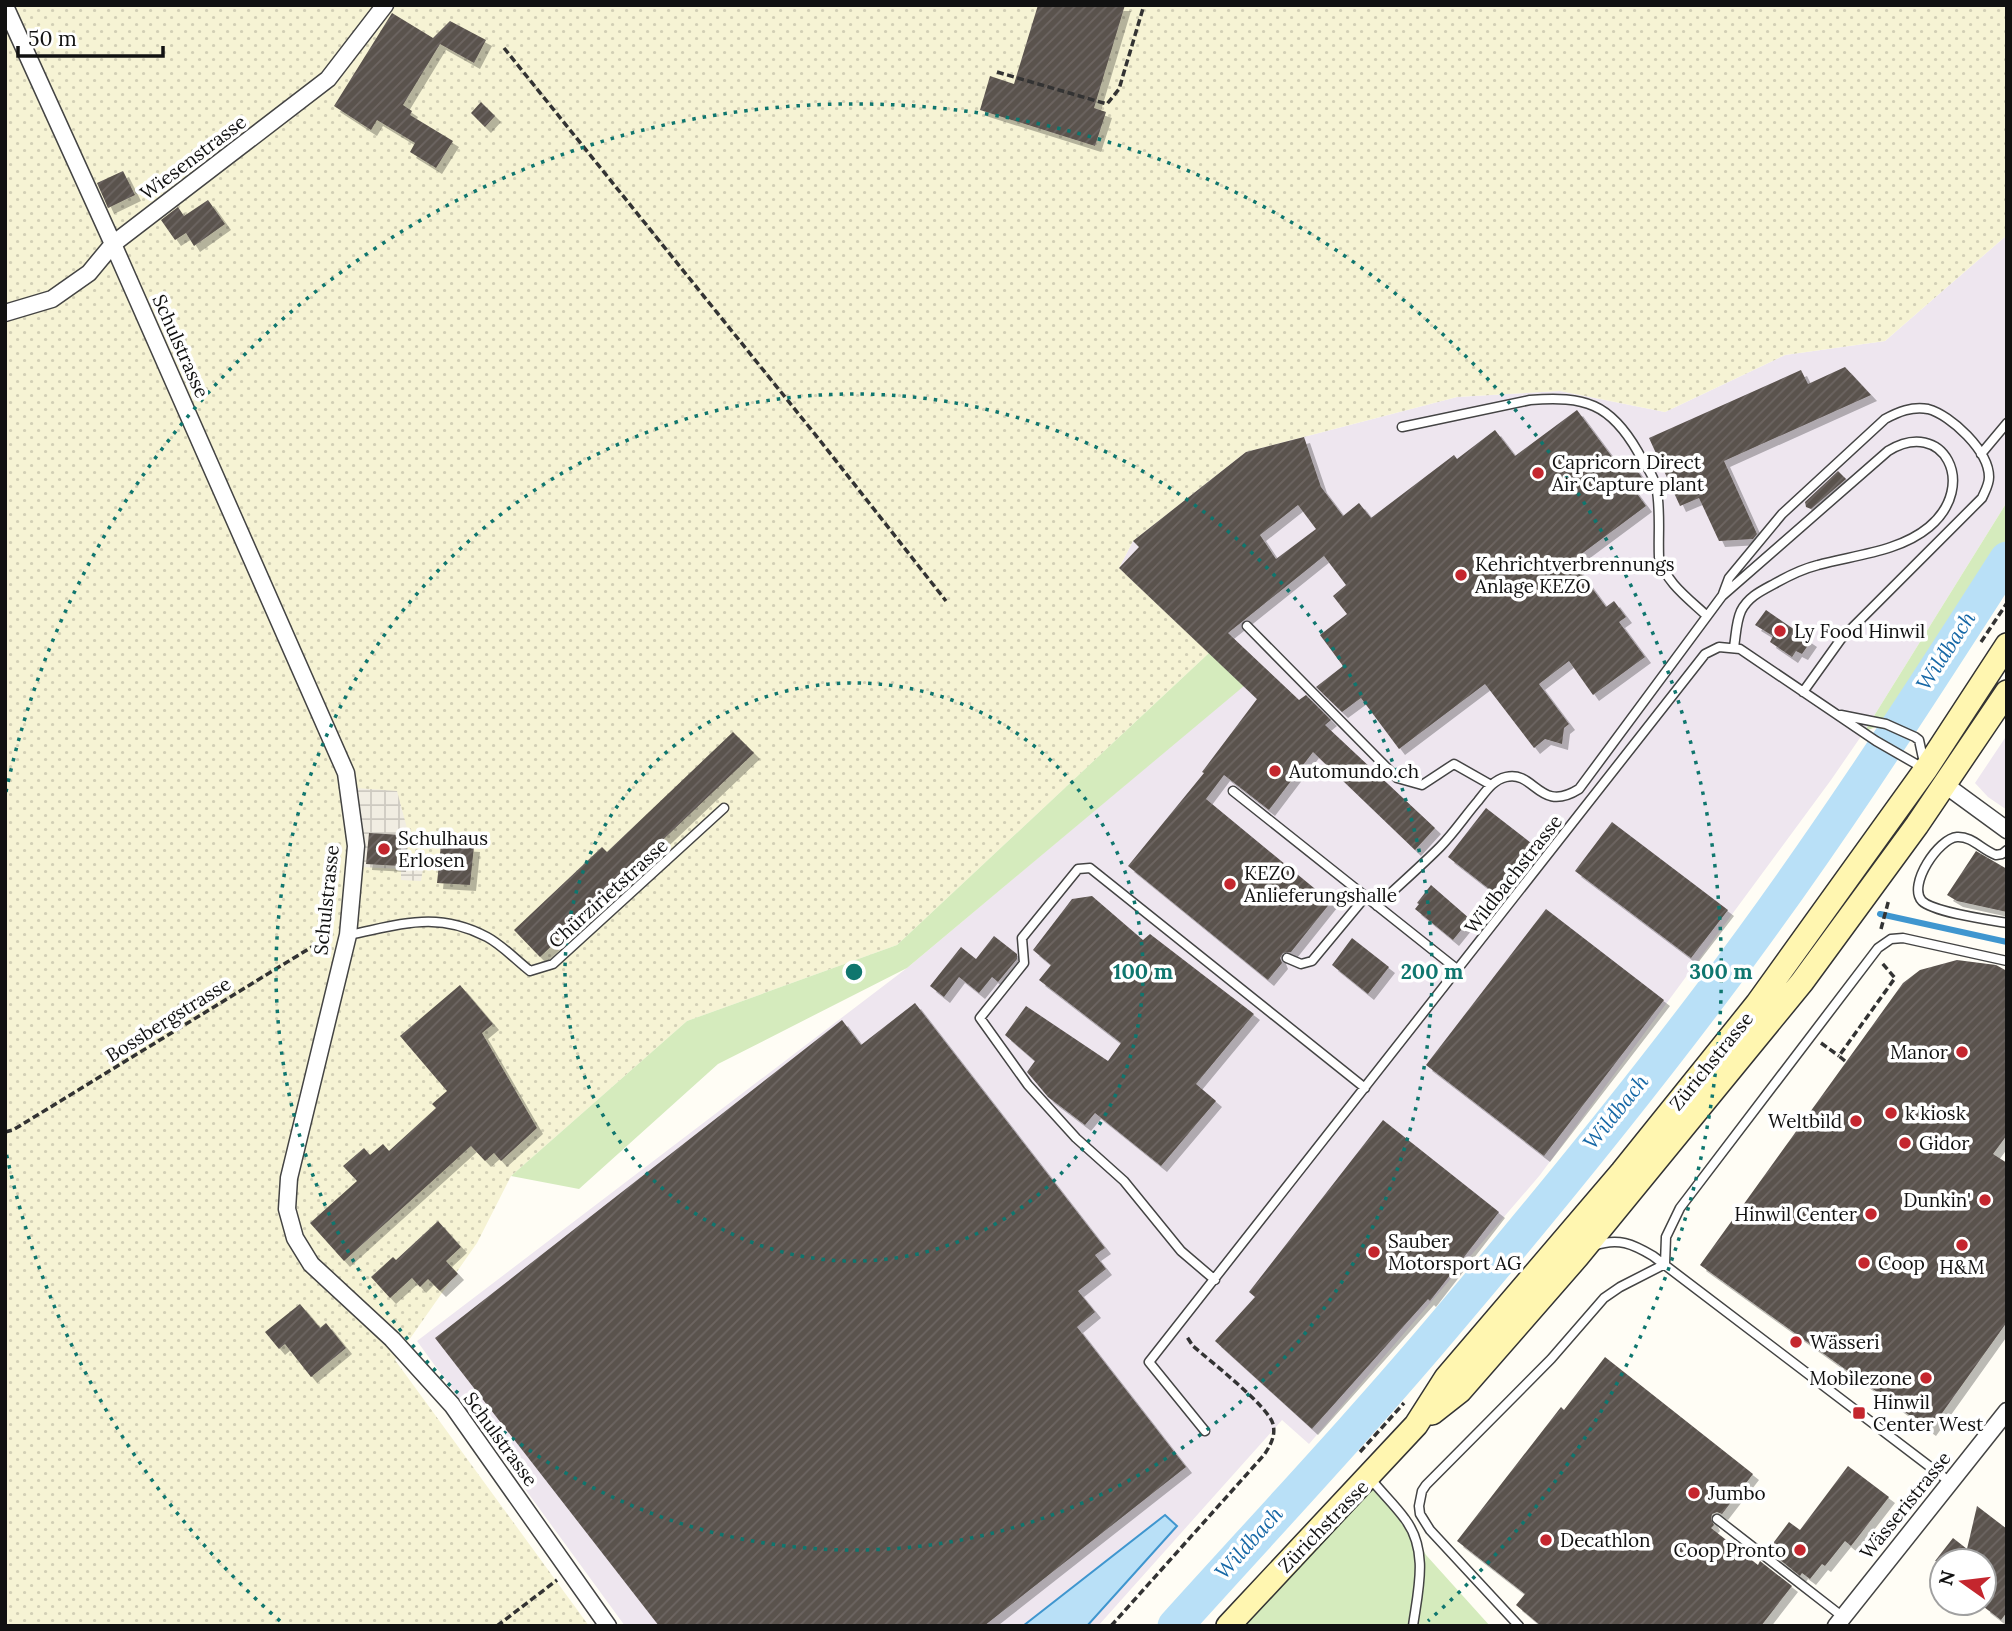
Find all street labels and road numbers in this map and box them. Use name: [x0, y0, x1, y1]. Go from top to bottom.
street label: Wiesenstrasse: [135, 109, 251, 205]
street label: Schulstrasse: [148, 291, 214, 401]
street label: Wildbachstrasse: [1459, 810, 1567, 938]
street label: Chürzirietstrasse: [543, 833, 673, 953]
street label: Schulstrasse: [308, 844, 344, 956]
street label: Bossbergstrasse: [101, 971, 235, 1067]
street label: Zürichstrasse: [1664, 1007, 1758, 1115]
street label: Schulstrasse: [459, 1387, 543, 1491]
street label: Wässeristrasse: [1854, 1446, 1956, 1564]
street label: Zürichstrasse: [1273, 1475, 1373, 1577]

